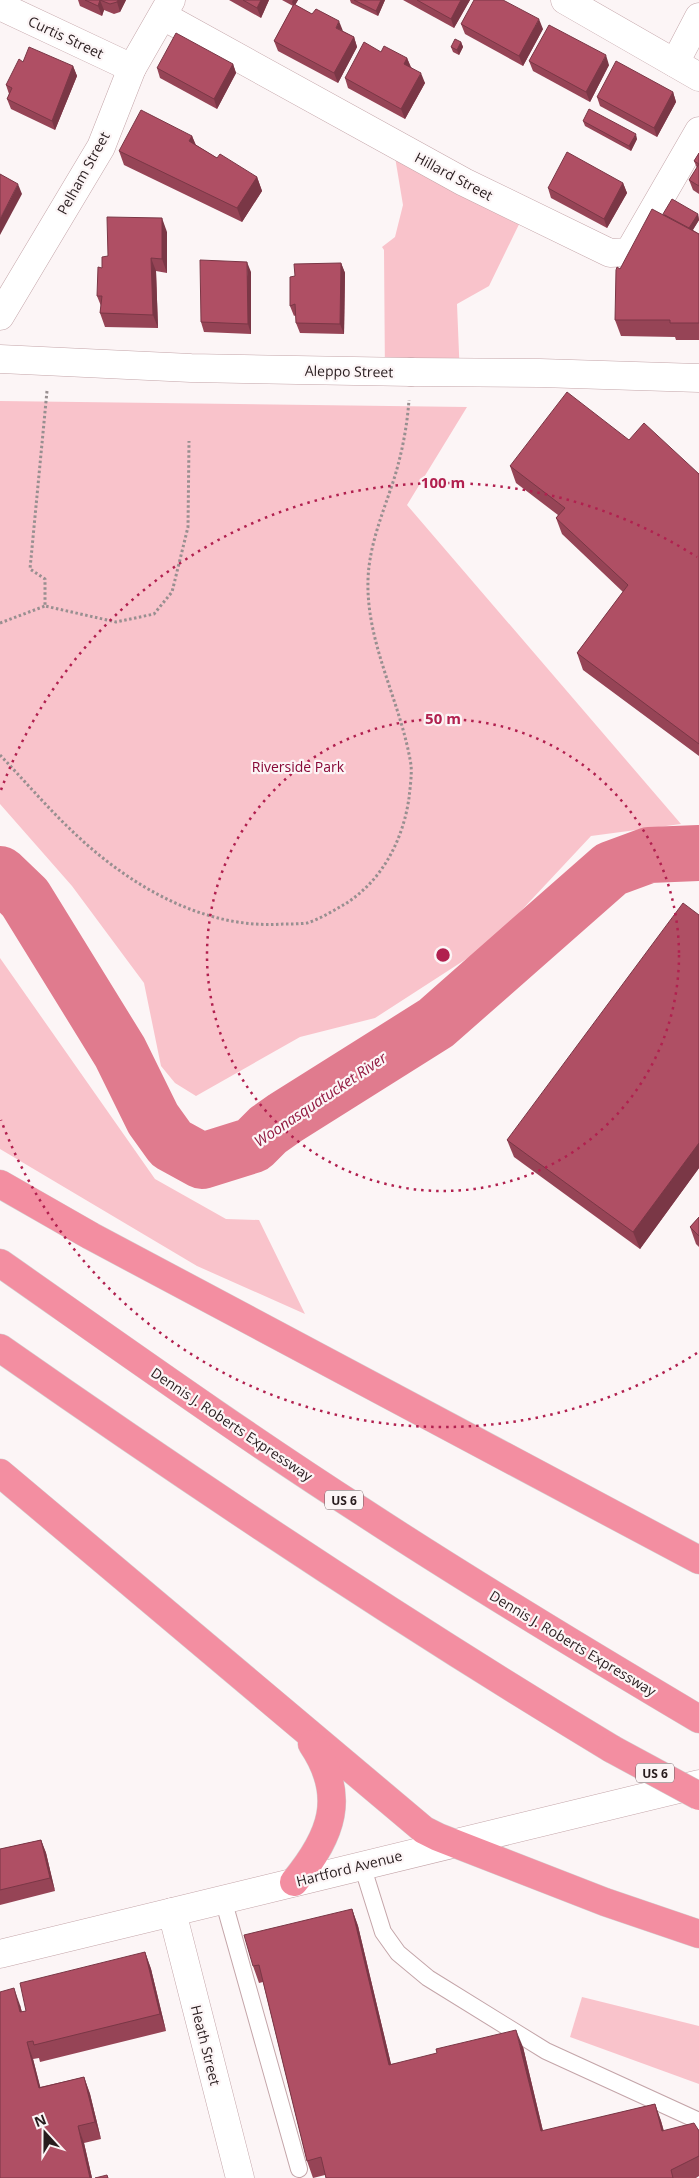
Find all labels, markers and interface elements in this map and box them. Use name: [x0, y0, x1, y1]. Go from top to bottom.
street label: Curtis Street: [25, 11, 107, 63]
street label: Pelham Street: [52, 128, 114, 218]
street label: Hillard Street: [412, 147, 496, 205]
street label: Aleppo Street: [305, 361, 393, 381]
text: 100 m: [421, 472, 465, 492]
text: 50 m: [425, 708, 461, 728]
park label: Riverside Park: [252, 757, 345, 776]
centre of rings: [434, 946, 452, 964]
water label: Woonasquatucket River: [250, 1047, 391, 1151]
street label: Dennis J. Roberts Expressway: [148, 1363, 317, 1486]
road number: US 6: [325, 1490, 363, 1510]
street label: Dennis J. Roberts Expressway: [486, 1586, 661, 1701]
road number: US 6: [636, 1764, 674, 1782]
street label: Hartford Avenue: [294, 1846, 404, 1890]
street label: Heath Street: [187, 2003, 225, 2087]
north arrow: [20, 2108, 70, 2158]
text: N: [31, 2109, 49, 2131]

